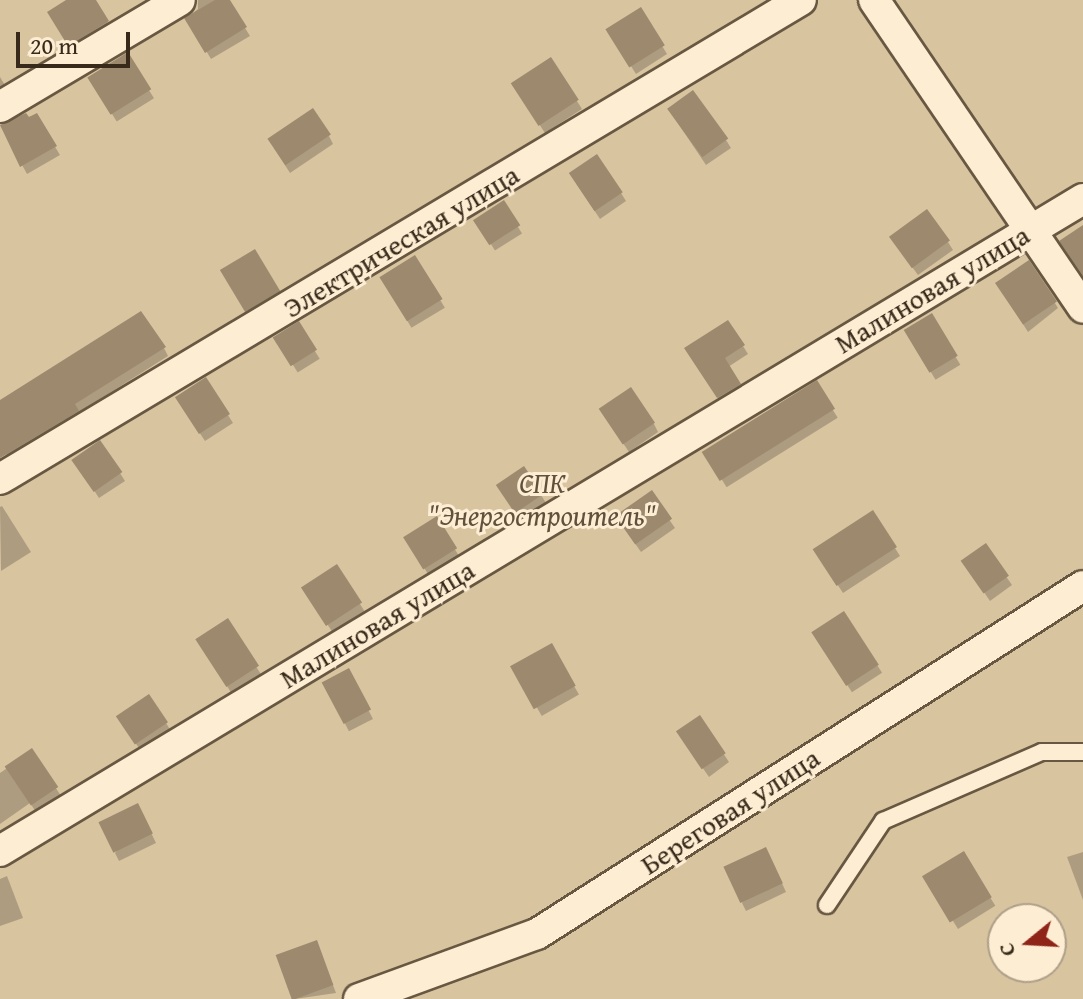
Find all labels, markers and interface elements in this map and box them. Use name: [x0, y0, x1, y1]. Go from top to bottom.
scale bar: [20, 16, 134, 66]
text: 20 m: [30, 28, 78, 63]
street label: Электрическая улица: [277, 157, 525, 325]
street label: Малиновая улица: [829, 218, 1035, 360]
park label: СПК "Энергостроитель": [428, 466, 656, 532]
street label: Малиновая улица: [274, 553, 480, 695]
street label: Береговая улица: [634, 741, 826, 881]
north arrow: [987, 903, 1067, 983]
text: С: [989, 939, 1023, 961]

